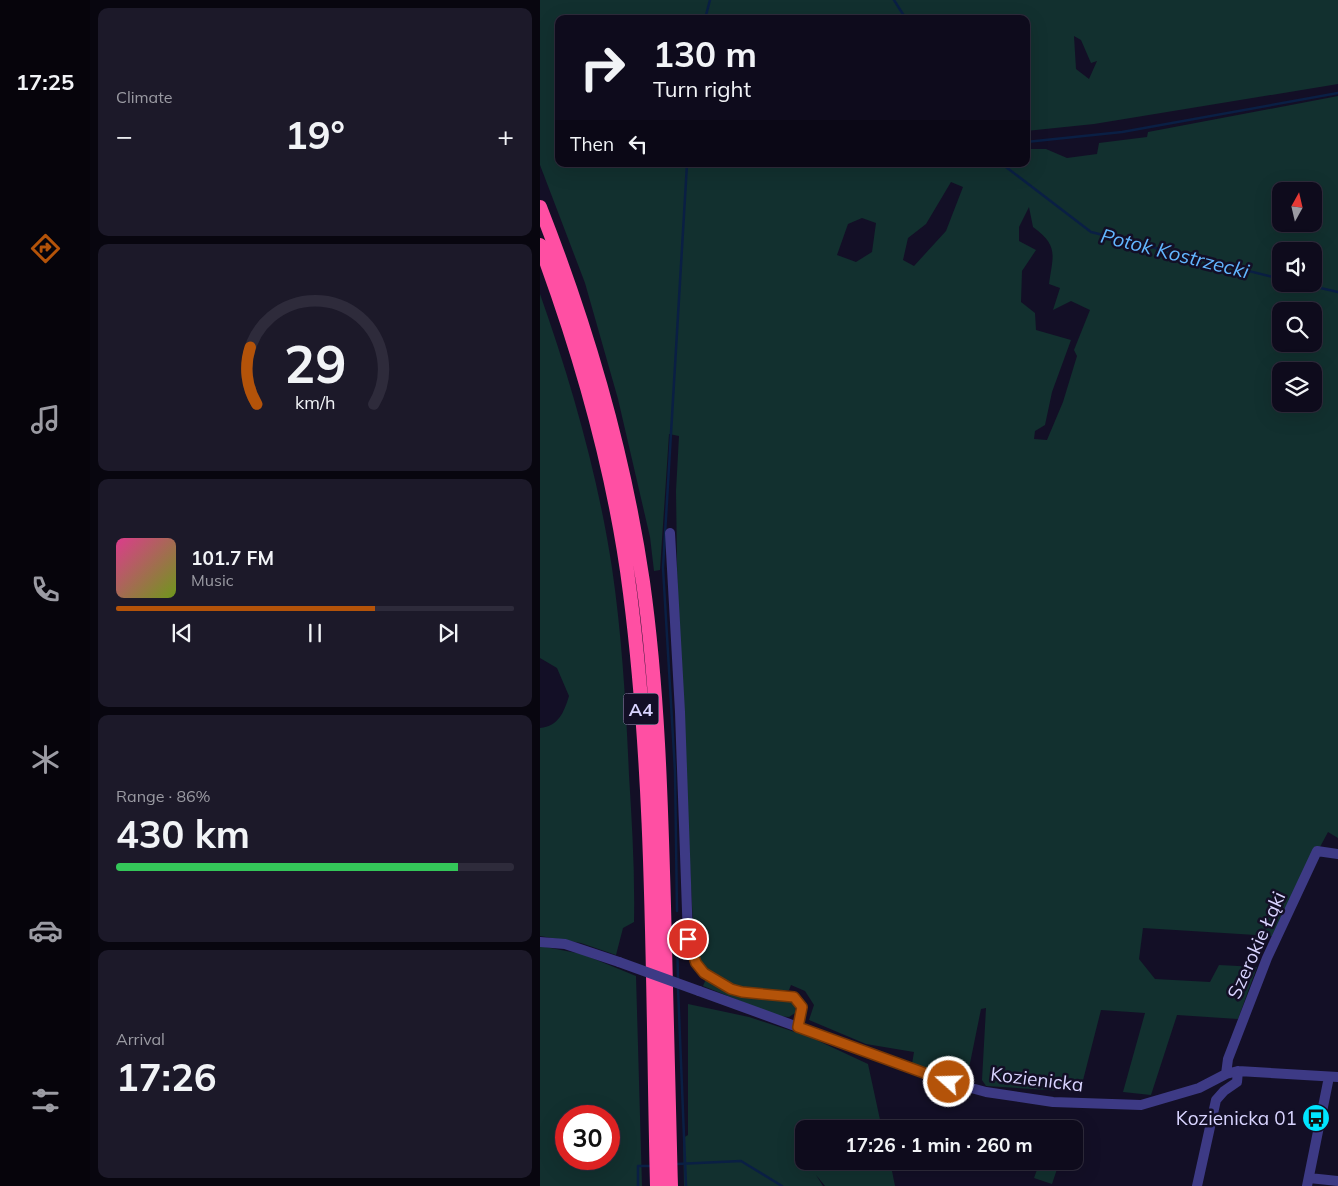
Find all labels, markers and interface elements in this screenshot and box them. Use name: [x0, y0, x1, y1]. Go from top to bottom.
text: 130 m: [653, 32, 757, 76]
icon: right: [570, 35, 635, 100]
text: 17:25: [16, 68, 74, 96]
text: Turn right: [653, 75, 751, 103]
text: Climate: [116, 87, 172, 107]
text: 19°: [285, 111, 345, 159]
text: −: [116, 118, 133, 153]
text: +: [497, 118, 514, 153]
icon: left: [624, 130, 652, 158]
text: Then: [570, 132, 614, 156]
north arrow: [1272, 182, 1322, 232]
map controls: [1272, 182, 1322, 412]
water label: Potok Kostrzecki: [1098, 223, 1252, 284]
icon: directions: [28, 231, 63, 266]
button: sound: [1272, 242, 1322, 292]
button: search: [1272, 302, 1322, 352]
text: 29: [284, 331, 346, 396]
button: layers: [1272, 362, 1322, 412]
text: km/h: [295, 391, 335, 413]
icon: music: [28, 402, 63, 437]
text: 101.7 FM: [191, 546, 274, 570]
text: Music: [191, 570, 234, 590]
icon: phone: [28, 572, 63, 607]
icon: previous: [168, 619, 196, 647]
icon: pause: [301, 619, 329, 647]
icon: next: [434, 619, 462, 647]
road number: A4: [624, 694, 658, 724]
icon: climate: [28, 742, 63, 777]
text: Range · 86%: [116, 786, 211, 806]
text: 430 km: [116, 810, 250, 858]
street label: Szerokie Łąki: [1222, 888, 1290, 1002]
icon: car: [28, 913, 63, 948]
pin: [667, 918, 709, 960]
icon: arrive: [674, 925, 702, 953]
text: Arrival: [116, 1029, 165, 1049]
text: 17:26: [116, 1053, 217, 1101]
position arrow: [922, 1055, 974, 1107]
street label: Kozienicka: [989, 1061, 1085, 1097]
icon: filters: [28, 1083, 63, 1118]
bus stop icon: Kozienicka 01: [1301, 1103, 1331, 1133]
speed limit sign: 30: [555, 1105, 620, 1170]
place label: Kozienicka 01: [1176, 1106, 1297, 1130]
text: 17:26 · 1 min · 260 m: [845, 1133, 1033, 1157]

